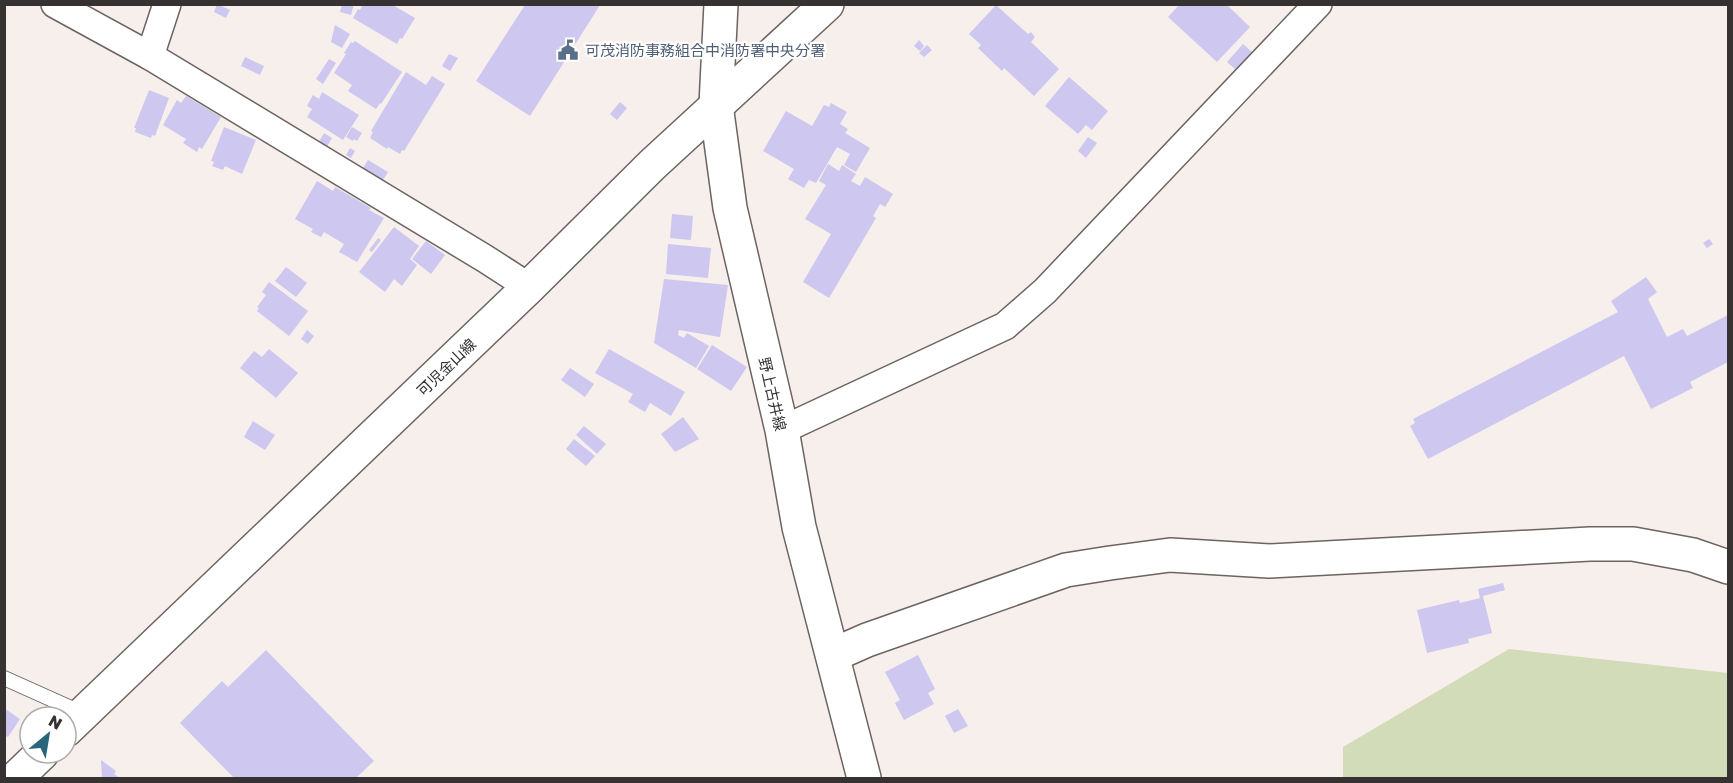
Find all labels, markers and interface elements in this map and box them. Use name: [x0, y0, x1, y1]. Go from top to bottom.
public building icon: 可茂消防事務組合中消防署中央分署: [556, 38, 580, 62]
place label: 可茂消防事務組合中消防署中央分署: [585, 41, 825, 59]
street label: 可児金山線: [413, 334, 479, 400]
street label: 野上古井線: [756, 355, 790, 433]
north arrow: [18, 705, 78, 765]
text: N: [45, 710, 66, 734]

